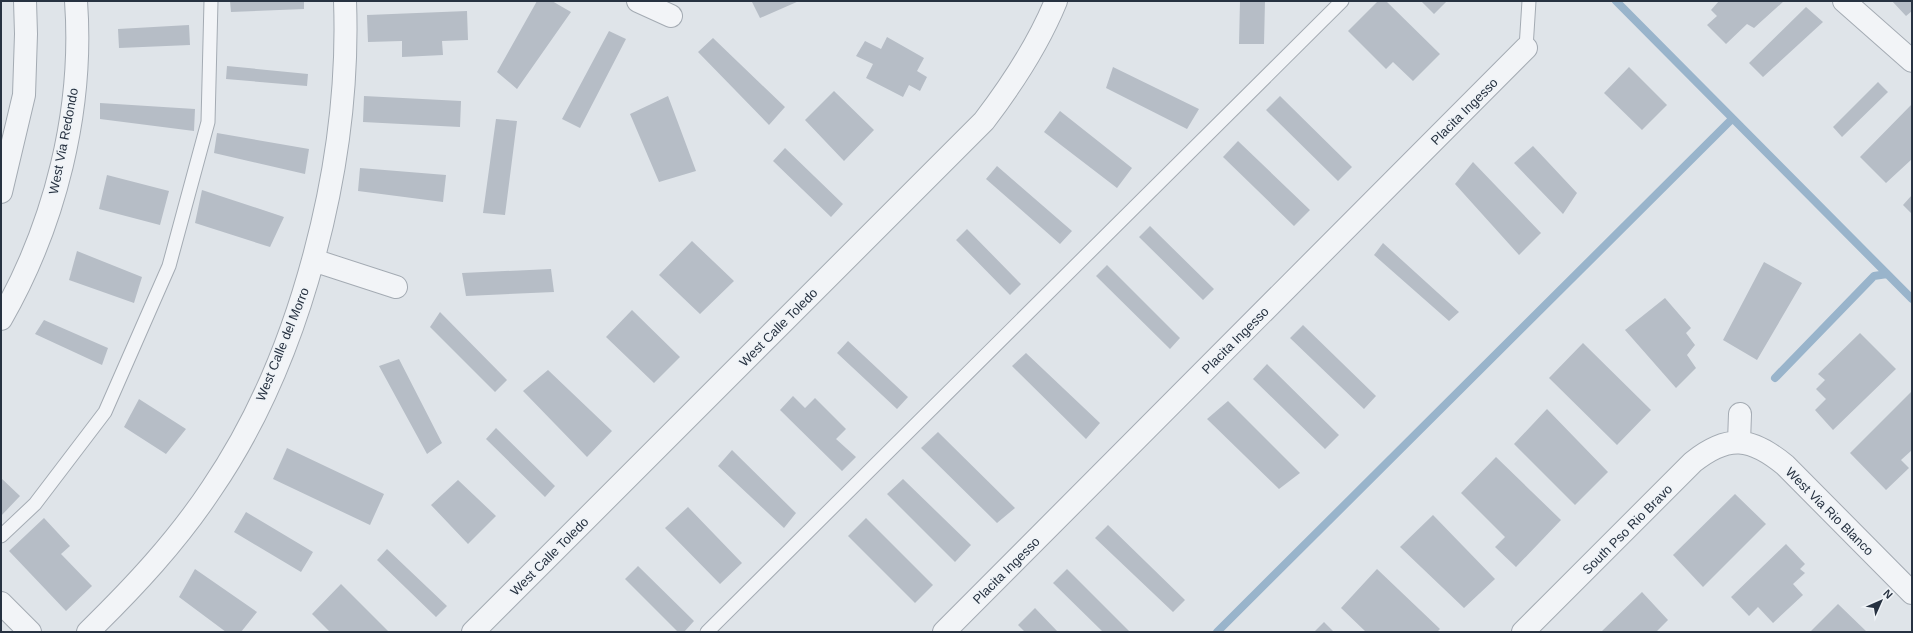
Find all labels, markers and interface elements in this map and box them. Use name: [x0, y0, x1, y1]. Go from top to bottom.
street label: Placita Ingesso: [1428, 75, 1501, 148]
street label: West Via Redondo: [46, 87, 81, 196]
street label: West Calle del Morro: [253, 285, 312, 403]
street label: West Calle Toledo: [736, 285, 821, 370]
street label: Placita Ingesso: [1199, 304, 1272, 377]
street label: West Via Rio Blanco: [1783, 464, 1877, 558]
street label: South Pso Rio Bravo: [1579, 481, 1675, 577]
street label: West Calle Toledo: [507, 514, 592, 599]
street label: Placita Ingesso: [970, 534, 1043, 607]
north arrow: [1861, 581, 1901, 621]
text: N: [1881, 587, 1895, 601]

